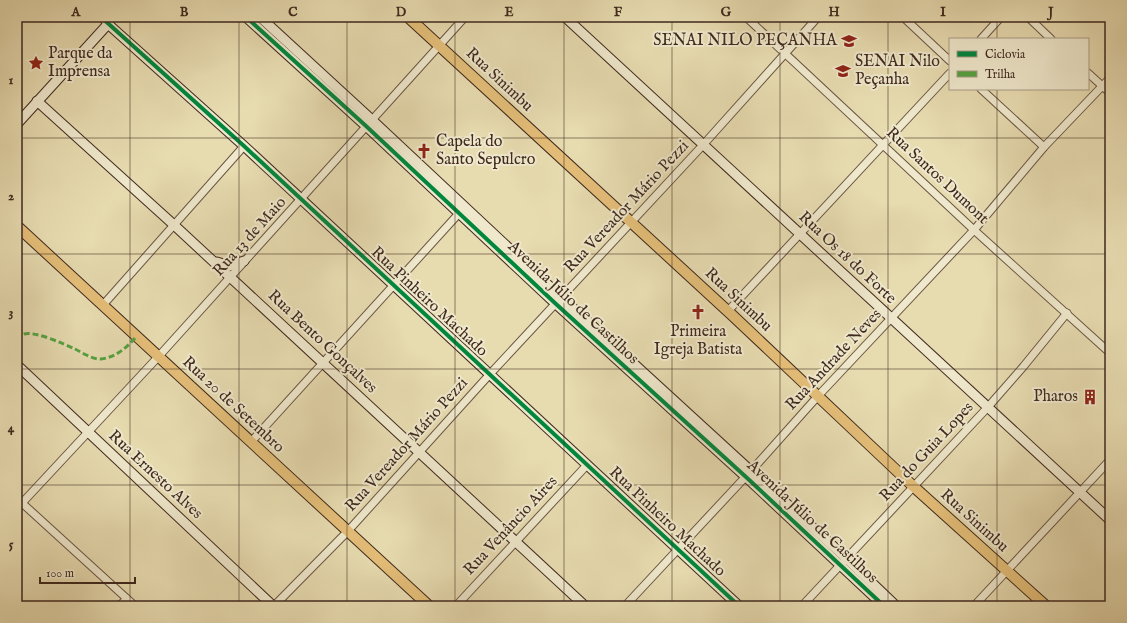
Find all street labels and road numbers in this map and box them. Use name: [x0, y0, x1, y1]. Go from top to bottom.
street label: Rua Sinimbu: [461, 44, 537, 116]
street label: Rua Santos Dumont: [881, 123, 993, 229]
street label: Rua Vereador Mário Pezzi: [560, 137, 694, 277]
street label: Rua 13 de Maio: [209, 193, 291, 281]
street label: Rua Os 18 do Forte: [794, 207, 900, 309]
street label: Avenida Júlio de Castilhos: [503, 236, 643, 369]
street label: Rua Pinheiro Machado: [366, 243, 492, 362]
street label: Rua Sinimbu: [700, 264, 776, 336]
street label: Rua Bento Gonçalves: [263, 286, 381, 398]
street label: Rua Andrade Neves: [782, 305, 886, 415]
street label: Rua 20 de Setembro: [178, 352, 289, 458]
street label: Rua Vereador Mário Pezzi: [341, 374, 473, 516]
street label: Rua do Guia Lopes: [876, 398, 979, 506]
street label: Rua Ernesto Alves: [104, 426, 207, 524]
street label: Avenida Júlio de Castilhos: [742, 455, 882, 588]
street label: Rua Pinheiro Machado: [604, 463, 730, 582]
street label: Rua Venâncio Aires: [460, 472, 563, 580]
street label: Rua Sinimbu: [936, 485, 1012, 557]

